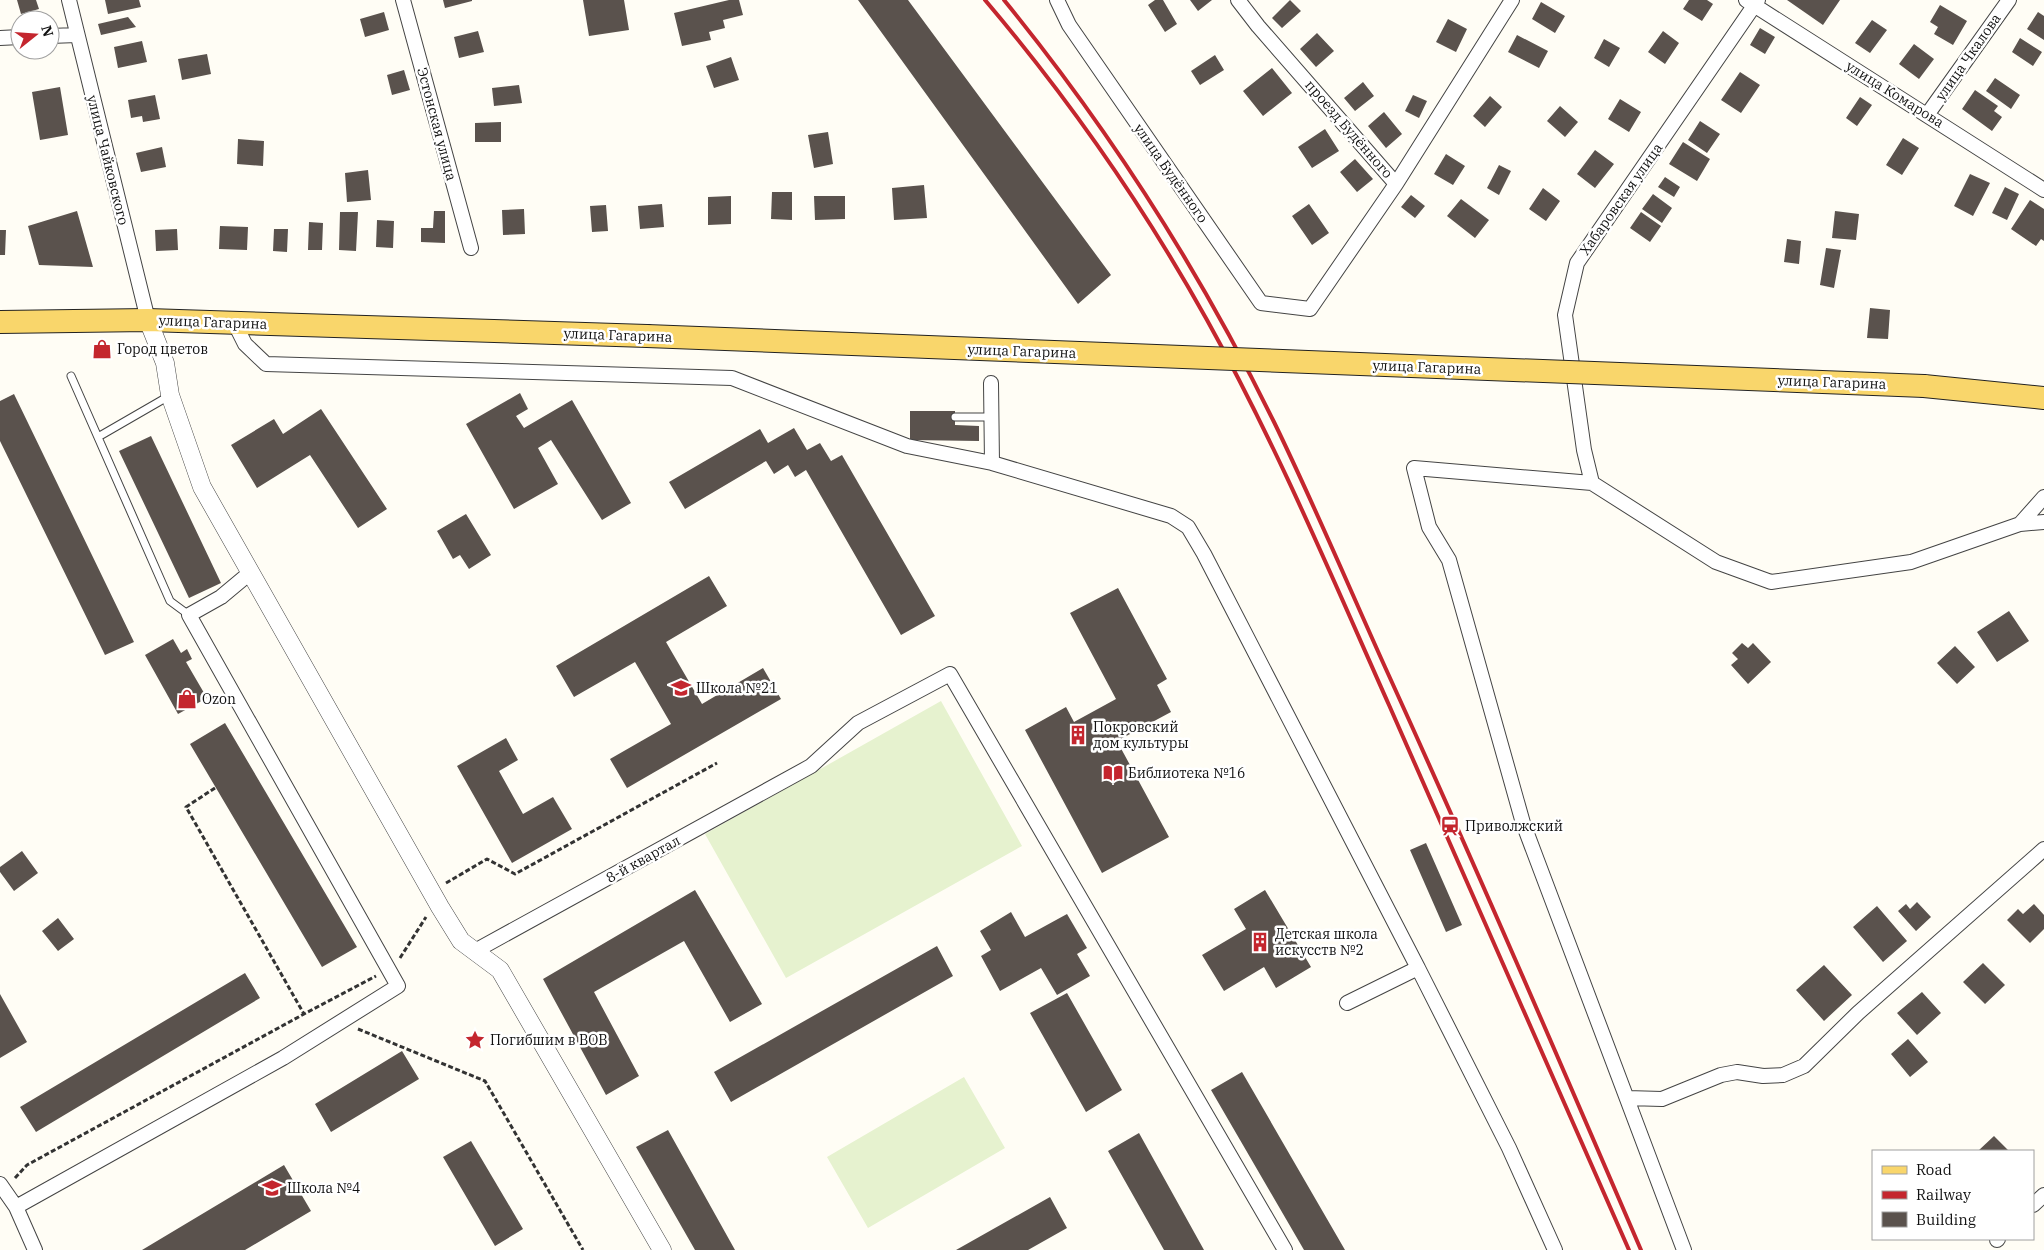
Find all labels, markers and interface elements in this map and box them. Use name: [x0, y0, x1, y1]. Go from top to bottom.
north arrow: [10, 10, 60, 60]
street label: улица Чкалова: [1931, 10, 2005, 104]
text: N: [37, 23, 58, 39]
street label: улица Комарова: [1843, 57, 1948, 132]
street label: Эстонская улица: [413, 65, 461, 183]
street label: проезд Будённого: [1301, 76, 1397, 182]
street label: улица Чайковского: [83, 93, 133, 227]
street label: улица Будённого: [1130, 120, 1212, 226]
street label: Хабаровская улица: [1576, 139, 1667, 258]
street label: улица Гагарина: [158, 311, 268, 333]
street label: улица Гагарина: [563, 324, 673, 346]
shop icon: Город цветов: [91, 338, 113, 360]
place label: Город цветов: [117, 340, 208, 358]
street label: улица Гагарина: [967, 340, 1077, 362]
street label: улица Гагарина: [1372, 356, 1482, 378]
street label: улица Гагарина: [1777, 371, 1887, 393]
school or university icon: Школа №21: [670, 677, 692, 699]
place label: Школа №21: [696, 679, 778, 697]
shop icon: Ozon: [176, 688, 198, 710]
place label: Ozon: [202, 690, 236, 708]
place label: Покровский дом культуры: [1093, 718, 1189, 752]
building icon: Покровский дом культуры: [1067, 724, 1089, 746]
library icon: Библиотека №16: [1102, 762, 1124, 784]
place label: Библиотека №16: [1128, 764, 1245, 782]
station icon: Приволжский: [1439, 815, 1461, 837]
place label: Приволжский: [1465, 817, 1563, 835]
street label: 8-й квартал: [603, 831, 683, 887]
place label: Детская школа искусств №2: [1275, 925, 1378, 959]
building icon: Детская школа искусств №2: [1249, 931, 1271, 953]
place icon: Погибшим в ВОВ: [464, 1029, 486, 1051]
place label: Погибшим в ВОВ: [490, 1031, 608, 1049]
legend: [1872, 1150, 2034, 1240]
text: Road: [1916, 1160, 1952, 1179]
school or university icon: Школа №4: [261, 1177, 283, 1199]
place label: Школа №4: [287, 1179, 360, 1197]
text: Railway: [1916, 1185, 1971, 1204]
text: Building: [1916, 1210, 1976, 1229]

